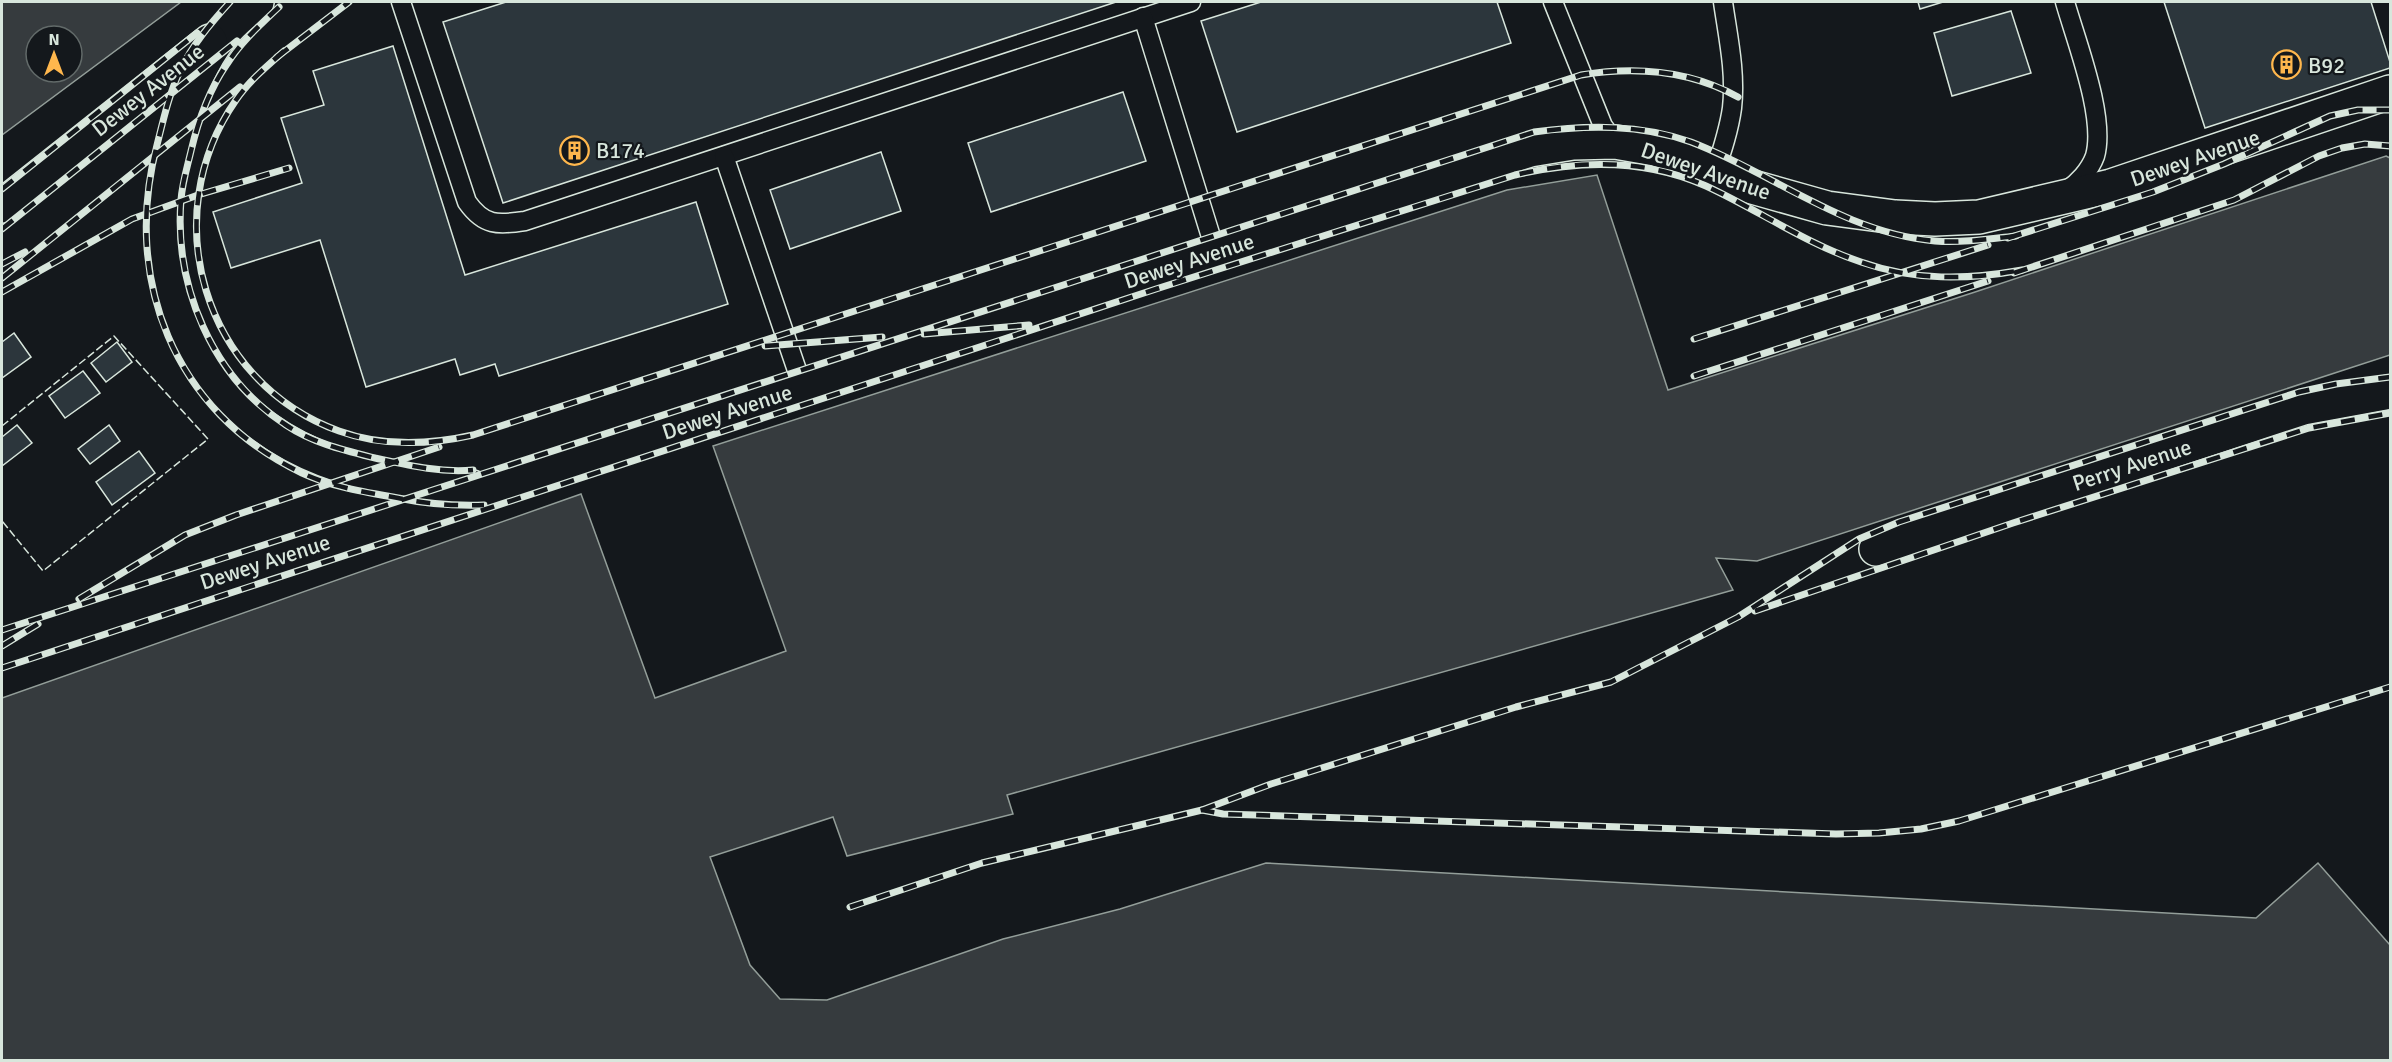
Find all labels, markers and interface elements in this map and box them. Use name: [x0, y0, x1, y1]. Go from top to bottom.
north arrow: [24, 24, 84, 84]
text: N: [48, 30, 60, 50]
street label: Dewey Avenue: [86, 38, 210, 142]
building icon: B92: [2271, 49, 2303, 81]
place label: B92: [2308, 52, 2345, 79]
street label: Dewey Avenue: [2127, 123, 2263, 193]
building icon: B174: [559, 134, 591, 166]
street label: Dewey Avenue: [1638, 136, 1774, 206]
place label: B174: [596, 137, 645, 164]
street label: Dewey Avenue: [1120, 227, 1258, 295]
street label: Dewey Avenue: [658, 378, 796, 446]
street label: Perry Avenue: [2069, 433, 2195, 497]
street label: Dewey Avenue: [196, 528, 334, 596]

